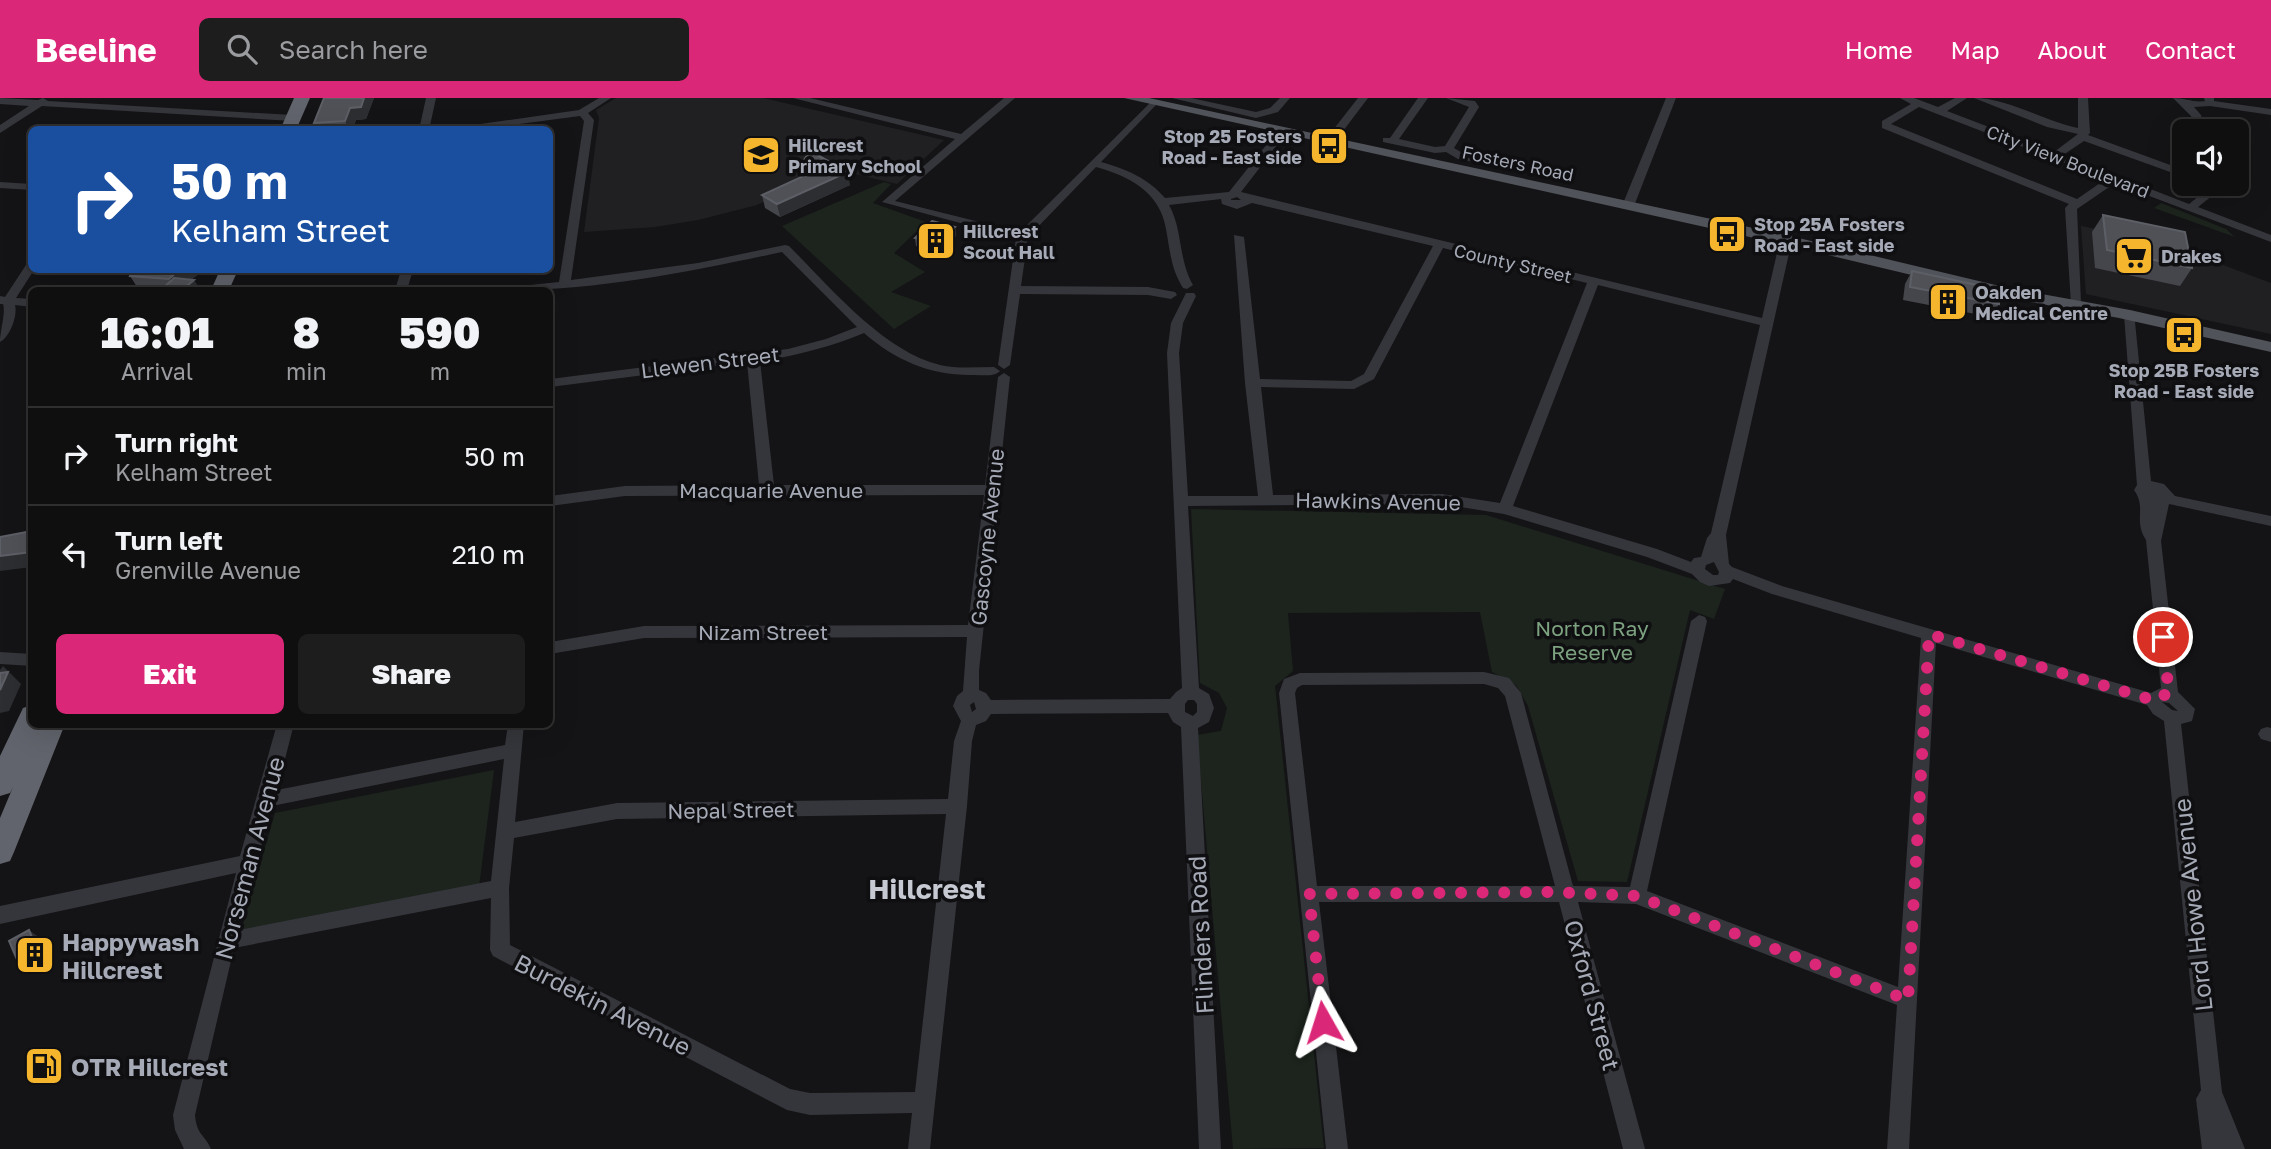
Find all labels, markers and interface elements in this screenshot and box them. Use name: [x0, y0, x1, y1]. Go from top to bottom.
search box: [199, 18, 689, 81]
text: Beeline: [35, 30, 157, 69]
icon: search: [223, 30, 261, 68]
text: Search here: [279, 34, 428, 65]
text: Home: [1845, 35, 1913, 64]
text: Map: [1951, 35, 2000, 64]
text: About: [2038, 35, 2107, 64]
text: Contact: [2145, 35, 2236, 64]
map controls: [2172, 119, 2249, 196]
button: sound: [2172, 119, 2249, 196]
street label: City View Boulevard: [1984, 120, 2152, 202]
place label: Stop 25 Fosters Road - East side: [1162, 125, 1302, 168]
bus stop icon: Stop 25 Fosters Road - East side: [1308, 125, 1350, 167]
school or university icon: Hillcrest Primary School: [740, 134, 782, 176]
place label: Hillcrest Primary School: [788, 134, 922, 177]
street label: Fosters Road: [1460, 140, 1576, 186]
text: 50 m: [171, 151, 288, 210]
icon: right: [56, 154, 147, 245]
text: Kelham Street: [171, 211, 390, 249]
bus stop icon: Stop 25A Fosters Road - East side: [1706, 213, 1748, 255]
place label: Stop 25A Fosters Road - East side: [1754, 213, 1905, 256]
building icon: Hillcrest Scout Hall: [915, 220, 957, 262]
place label: Hillcrest Scout Hall: [963, 220, 1055, 263]
supermarket icon: Drakes: [2113, 235, 2155, 277]
street label: County Street: [1452, 239, 1574, 287]
place label: Drakes: [2161, 245, 2222, 267]
building icon: Oakden Medical Centre: [1927, 281, 1969, 323]
place label: Oakden Medical Centre: [1975, 281, 2108, 324]
text: 16:01: [100, 307, 214, 357]
text: 8: [293, 307, 320, 357]
text: 590: [399, 307, 481, 357]
bus stop icon: Stop 25B Fosters Road - East side: [2163, 314, 2205, 356]
street label: Llewen Street: [639, 341, 781, 383]
text: Arrival: [121, 357, 193, 385]
text: min: [286, 357, 327, 385]
text: m: [430, 357, 450, 385]
place label: Stop 25B Fosters Road - East side: [2109, 359, 2259, 402]
text: Turn right: [115, 427, 238, 458]
icon: right: [56, 437, 94, 475]
text: 50 m: [464, 441, 525, 472]
street label: Gascoyne Avenue: [965, 447, 1009, 627]
text: Kelham Street: [115, 458, 272, 486]
street label: Macquarie Avenue: [679, 477, 863, 503]
street label: Hawkins Avenue: [1295, 487, 1461, 515]
text: Turn left: [115, 525, 223, 556]
icon: left: [56, 535, 94, 573]
text: 210 m: [452, 539, 525, 570]
text: Grenville Avenue: [115, 556, 301, 584]
pin: [2133, 607, 2193, 667]
park label: Norton Ray Reserve: [1535, 615, 1649, 665]
icon: arrive: [2144, 618, 2182, 656]
street label: Nizam Street: [698, 619, 828, 645]
button: Exit: [56, 634, 284, 714]
button: Share: [298, 634, 525, 714]
street label: Norseman Avenue: [208, 753, 290, 963]
street label: Nepal Street: [667, 796, 795, 824]
street label: Lord Howe Avenue: [2166, 797, 2218, 1013]
street label: Flinders Road: [1181, 855, 1219, 1015]
district label: Hillcrest: [868, 872, 986, 905]
street label: Oxford Street: [1559, 917, 1627, 1073]
place label: Happywash Hillcrest: [62, 927, 199, 984]
building icon: Happywash Hillcrest: [14, 934, 56, 976]
street label: Burdekin Avenue: [510, 947, 696, 1061]
position arrow: [1286, 985, 1360, 1059]
fuel station icon: OTR Hillcrest: [23, 1045, 65, 1087]
place label: OTR Hillcrest: [71, 1052, 228, 1081]

